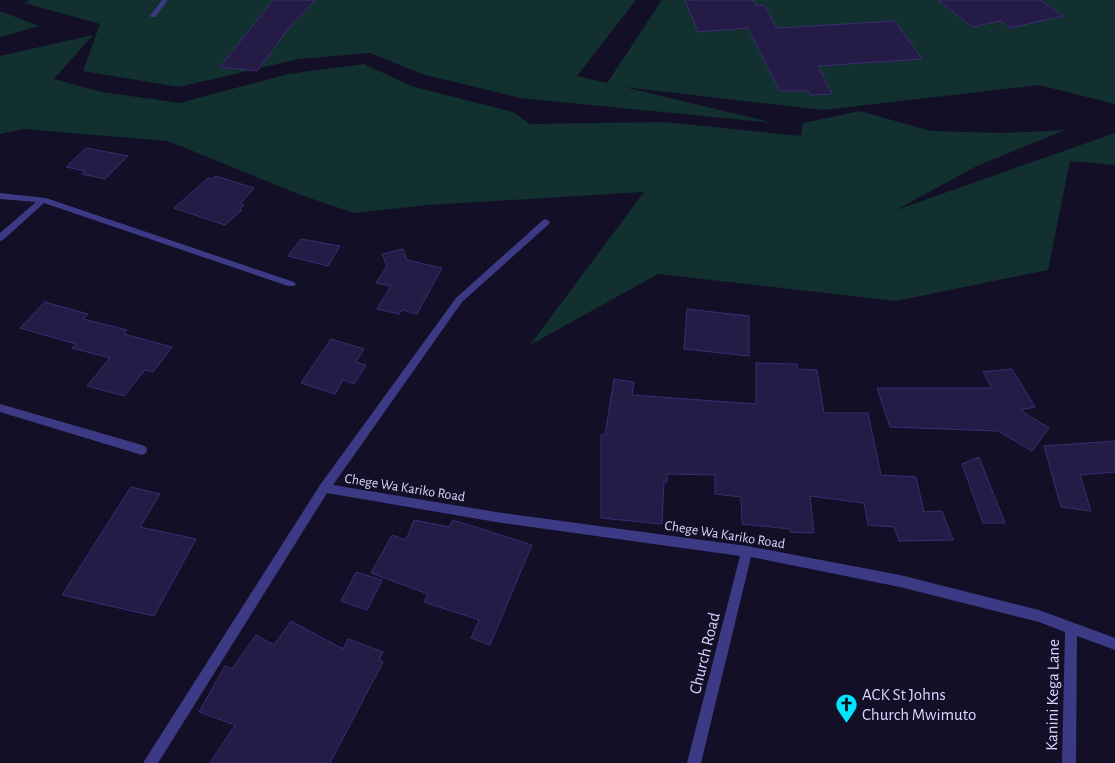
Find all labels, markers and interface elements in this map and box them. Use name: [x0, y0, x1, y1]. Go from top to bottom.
street label: Chege Wa Kariko Road: [344, 472, 466, 504]
street label: Chege Wa Kariko Road: [664, 519, 786, 551]
street label: Church Road: [686, 610, 723, 696]
street label: Kanini Kega Lane: [1043, 639, 1062, 751]
place label: ACK St Johns Church Mwimuto: [862, 686, 976, 723]
church icon: ACK St Johns Church Mwimuto: [833, 691, 859, 724]

